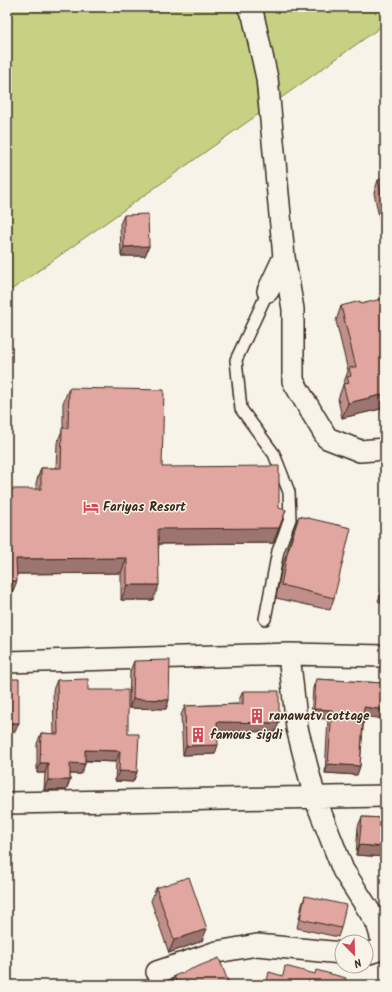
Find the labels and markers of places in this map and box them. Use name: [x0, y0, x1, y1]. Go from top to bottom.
place label: Fariyas Resort: [103, 497, 186, 518]
hotel icon: Fariyas Resort: [82, 498, 100, 516]
place label: ranawatv cottage: [269, 706, 370, 727]
building icon: ranawatv cottage: [248, 707, 266, 725]
place label: famous sigdi: [210, 725, 283, 746]
building icon: famous sigdi: [189, 726, 207, 744]

